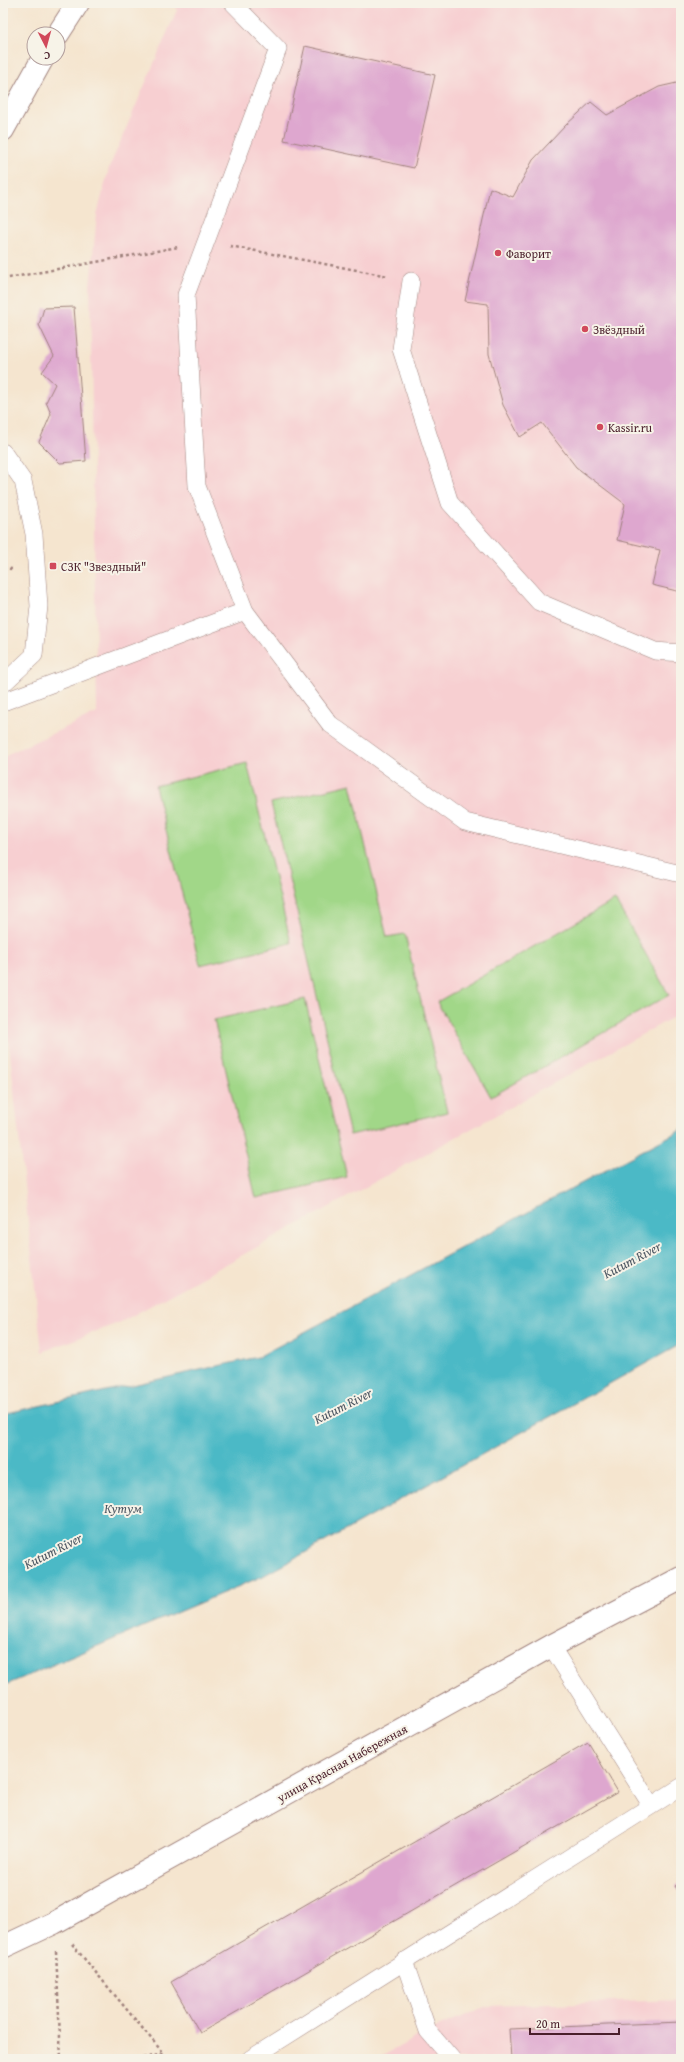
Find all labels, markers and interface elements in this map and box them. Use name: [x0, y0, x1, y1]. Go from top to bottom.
north arrow: [26, 26, 66, 66]
text: С: [43, 48, 51, 64]
place label: Фаворит: [506, 245, 551, 262]
marker: Фаворит: [493, 248, 503, 258]
place label: Звёздный: [593, 321, 645, 338]
marker: Звёздный: [580, 324, 590, 334]
place label: Kassir.ru: [608, 419, 653, 436]
marker: Kassir.ru: [595, 422, 605, 432]
place label: СЗК "Звездный": [61, 558, 146, 575]
marker: СЗК "Звездный": [48, 561, 58, 571]
water label: Kutum River: [599, 1236, 665, 1284]
water label: Kutum River: [310, 1383, 376, 1429]
water label: Кутум: [104, 1499, 142, 1518]
water label: Kutum River: [20, 1528, 86, 1574]
street label: улица Красная Набережная: [273, 1720, 410, 1806]
scale bar: [530, 2010, 619, 2036]
text: 20 m: [536, 2015, 560, 2032]

